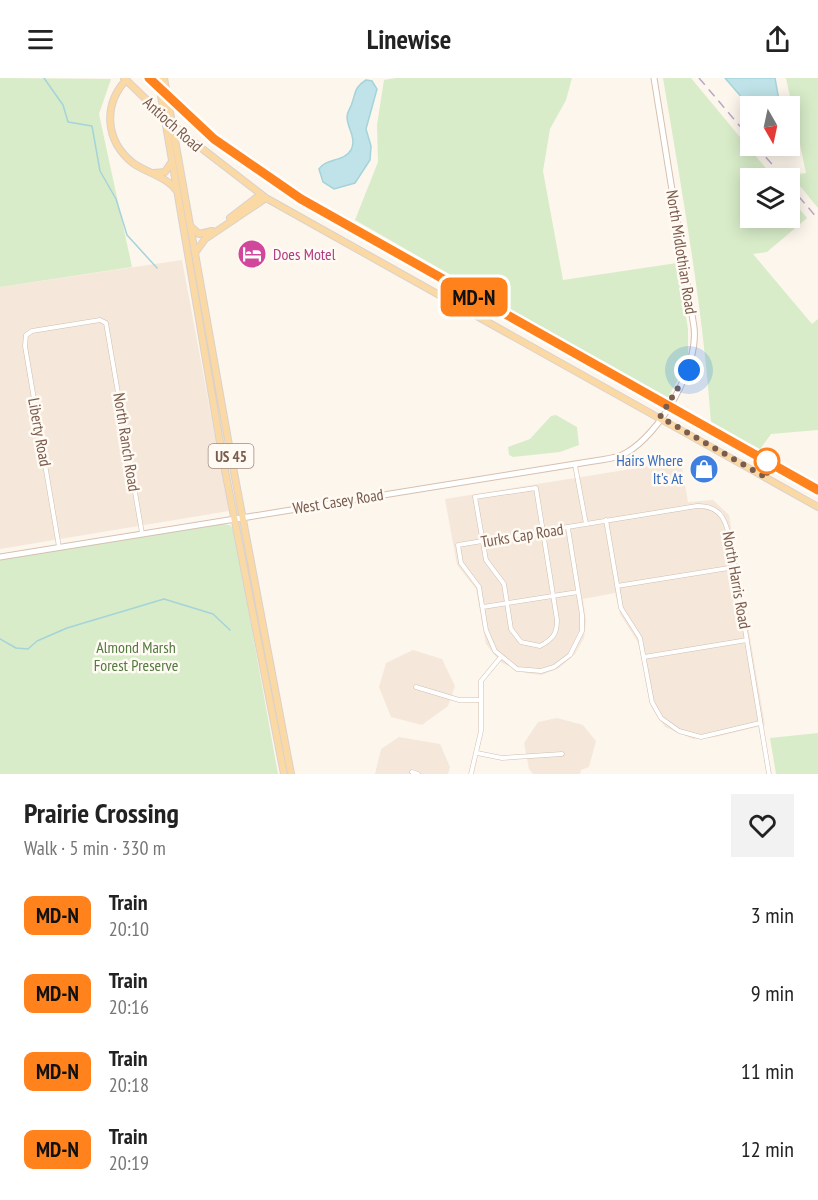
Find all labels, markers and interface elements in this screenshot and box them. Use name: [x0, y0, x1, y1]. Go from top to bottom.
text: Linewise: [367, 22, 451, 56]
icon: menu: [24, 23, 57, 56]
icon: share: [761, 23, 794, 56]
street label: Antioch Road: [139, 92, 207, 156]
north arrow: [740, 96, 800, 156]
map controls: [740, 96, 800, 228]
button: layers: [740, 168, 800, 228]
street label: North Midlothian Road: [662, 189, 702, 316]
hotel icon: Does Motel: [236, 238, 268, 270]
place label: Does Motel: [273, 244, 336, 264]
line badge: MD-N: [432, 278, 516, 316]
text: MD-N: [453, 284, 495, 311]
your location: [674, 355, 704, 385]
street label: North Ranch Road: [109, 391, 145, 493]
street label: Liberty Road: [24, 396, 56, 468]
road number: US 45: [208, 444, 254, 468]
unlabelled marker: [754, 448, 780, 474]
place label: Hairs Where It's At: [616, 450, 684, 488]
shop icon: Hairs Where It's At: [688, 453, 720, 485]
street label: West Casey Road: [291, 484, 385, 518]
street label: Turks Cap Road: [479, 519, 565, 551]
street label: North Harris Road: [719, 530, 755, 630]
park label: Almond Marsh Forest Preserve: [94, 637, 178, 675]
text: Prairie Crossing: [24, 794, 179, 831]
button: heart: [731, 794, 794, 857]
text: Walk · 5 min · 330 m: [24, 835, 166, 861]
text: Train: [109, 888, 148, 916]
text: 3 min: [751, 901, 794, 929]
text: MD-N: [36, 902, 79, 929]
text: 20:10: [109, 916, 149, 942]
text: Train: [109, 966, 148, 994]
text: 9 min: [751, 979, 794, 1007]
text: MD-N: [36, 980, 79, 1007]
text: 20:16: [109, 994, 149, 1020]
text: Train: [109, 1044, 148, 1072]
text: 11 min: [741, 1057, 794, 1085]
text: MD-N: [36, 1058, 79, 1085]
text: 20:18: [109, 1072, 149, 1098]
text: Train: [109, 1122, 148, 1150]
text: 12 min: [741, 1135, 794, 1163]
text: MD-N: [36, 1136, 79, 1163]
text: 20:19: [109, 1150, 149, 1176]

